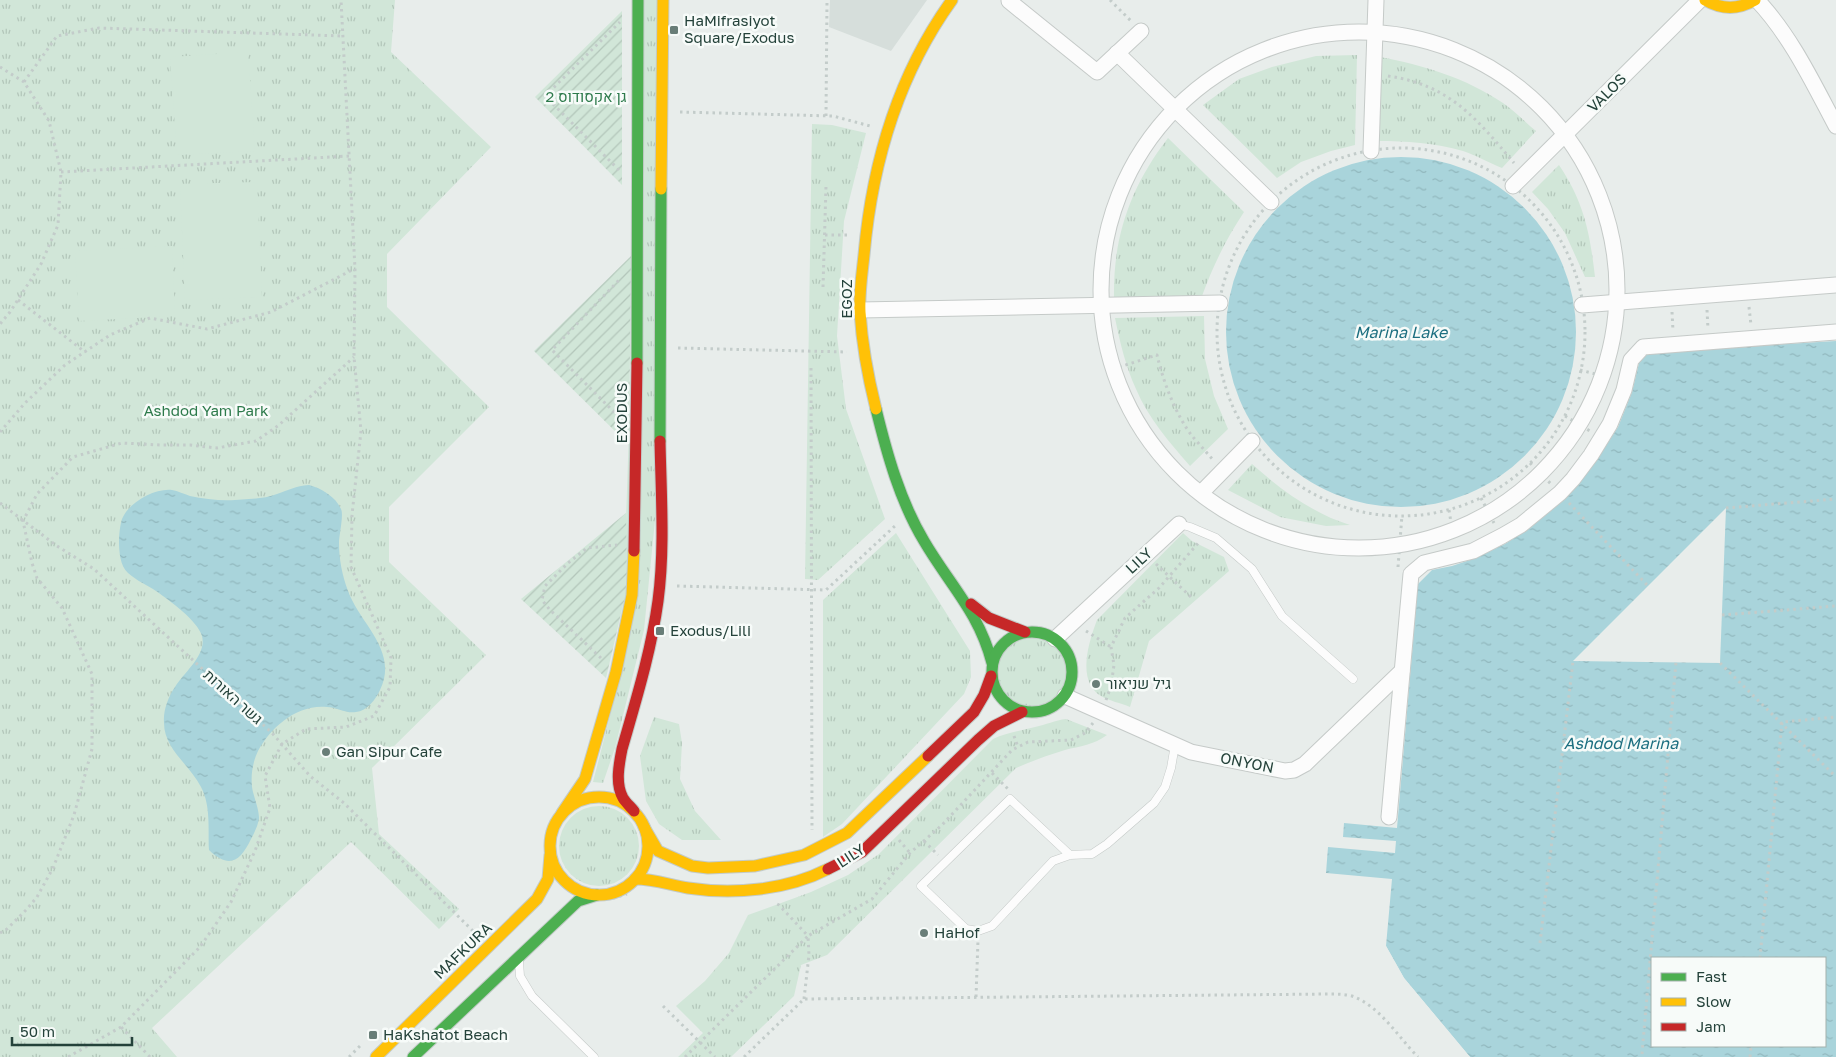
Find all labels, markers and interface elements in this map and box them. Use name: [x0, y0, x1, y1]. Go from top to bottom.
place label: HaMifrasiyot Square/Exodus: [684, 11, 794, 46]
marker: HaMifrasiyot Square/Exodus: [668, 24, 680, 36]
street label: VALOS: [1583, 69, 1629, 115]
park label: גן אקסודוס 2: [545, 87, 627, 105]
street label: EGOZ: [837, 279, 855, 319]
water label: Marina Lake: [1355, 322, 1449, 342]
street label: EXODUS: [612, 383, 630, 443]
park label: Ashdod Yam Park: [144, 401, 269, 419]
street label: LILY: [1121, 543, 1156, 577]
place label: Exodus/Lili: [670, 621, 751, 639]
marker: Exodus/Lili: [654, 625, 666, 637]
street label: גשר האורות: [201, 665, 267, 727]
place label: גיל שניאור: [1106, 674, 1171, 692]
marker: גיל שניאור: [1090, 678, 1102, 690]
water label: Ashdod Marina: [1564, 733, 1679, 753]
place label: Gan Sipur Cafe: [336, 742, 443, 760]
marker: Gan Sipur Cafe: [320, 746, 332, 758]
street label: ONYON: [1219, 748, 1275, 776]
street label: LILY: [833, 839, 868, 871]
street label: MAFKURA: [430, 918, 495, 982]
place label: HaHof: [934, 923, 980, 941]
marker: HaHof: [918, 927, 930, 939]
legend: [1651, 957, 1826, 1047]
text: Fast: [1696, 967, 1727, 985]
text: Slow: [1696, 992, 1731, 1010]
scale bar: [12, 1014, 132, 1046]
text: Jam: [1696, 1017, 1726, 1035]
text: 50 m: [20, 1022, 55, 1040]
place label: HaKshatot Beach: [383, 1025, 508, 1043]
marker: HaKshatot Beach: [367, 1029, 379, 1041]

